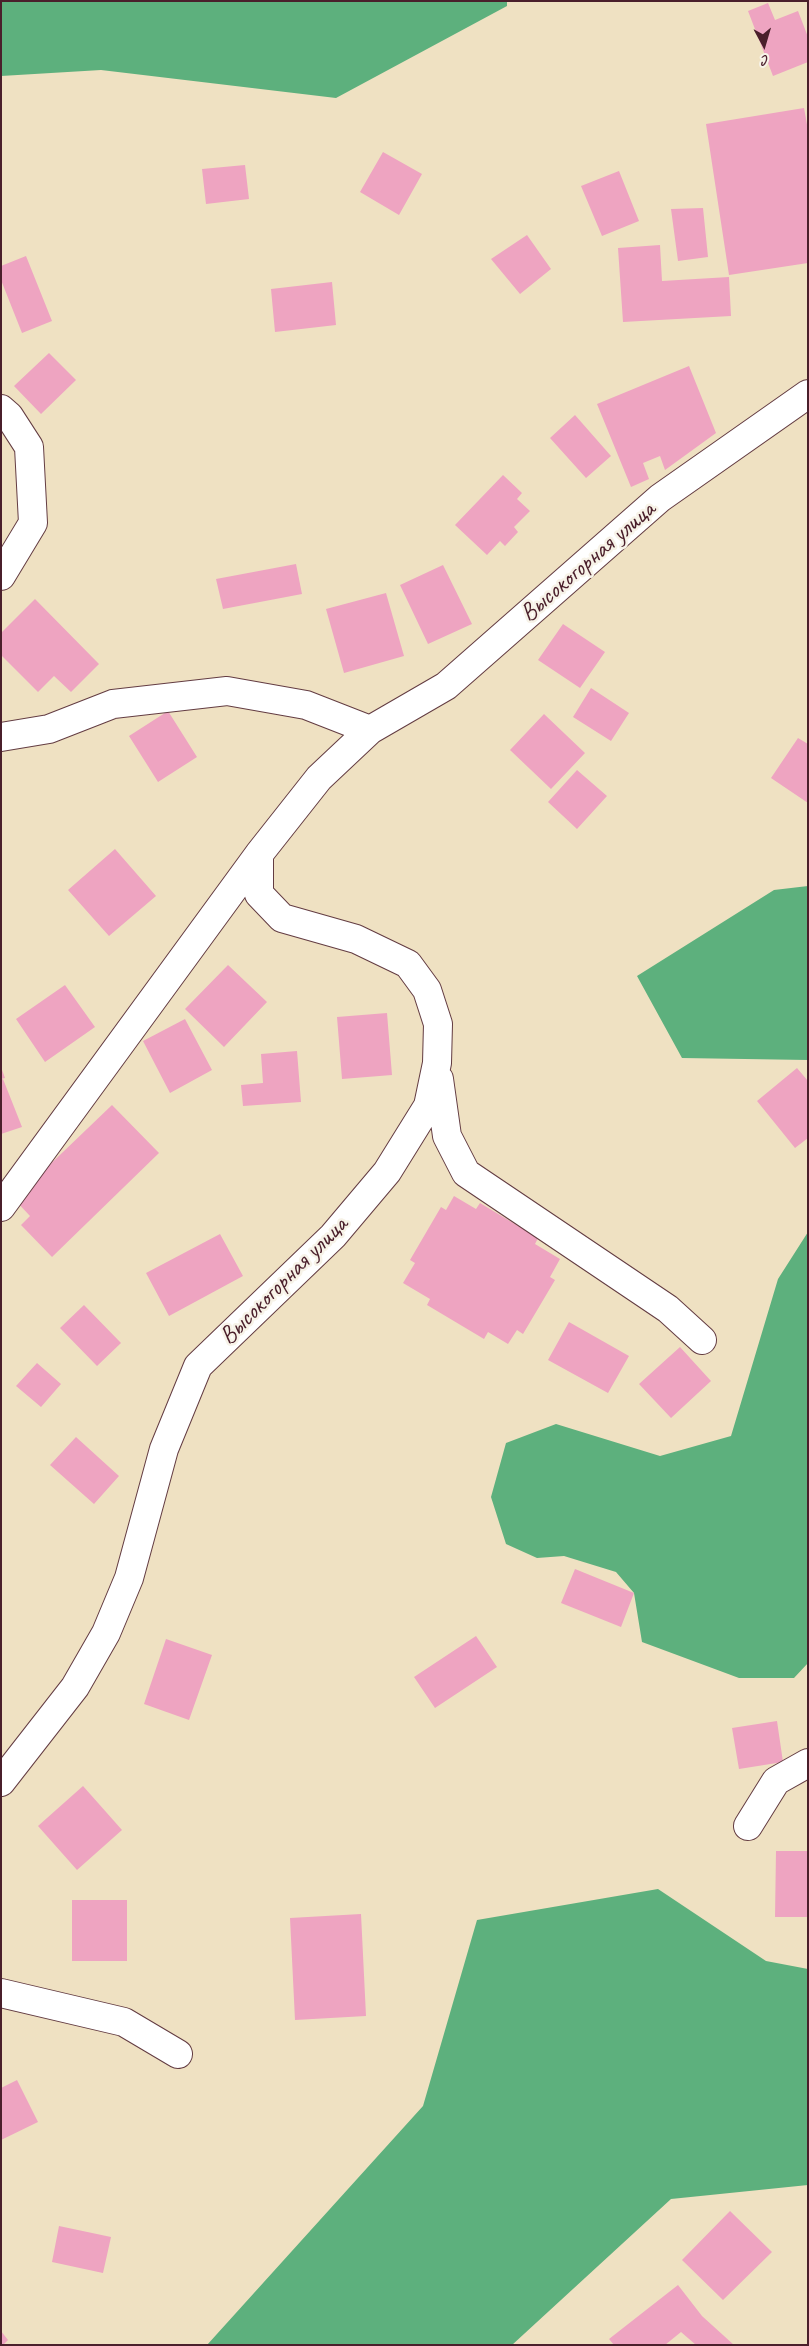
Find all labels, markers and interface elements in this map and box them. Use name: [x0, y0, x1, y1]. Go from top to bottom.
north arrow: [739, 20, 789, 70]
text: С: [761, 52, 770, 69]
street label: Высокогорная улица: [514, 495, 662, 629]
street label: Высокогорная улица: [214, 1211, 354, 1351]

